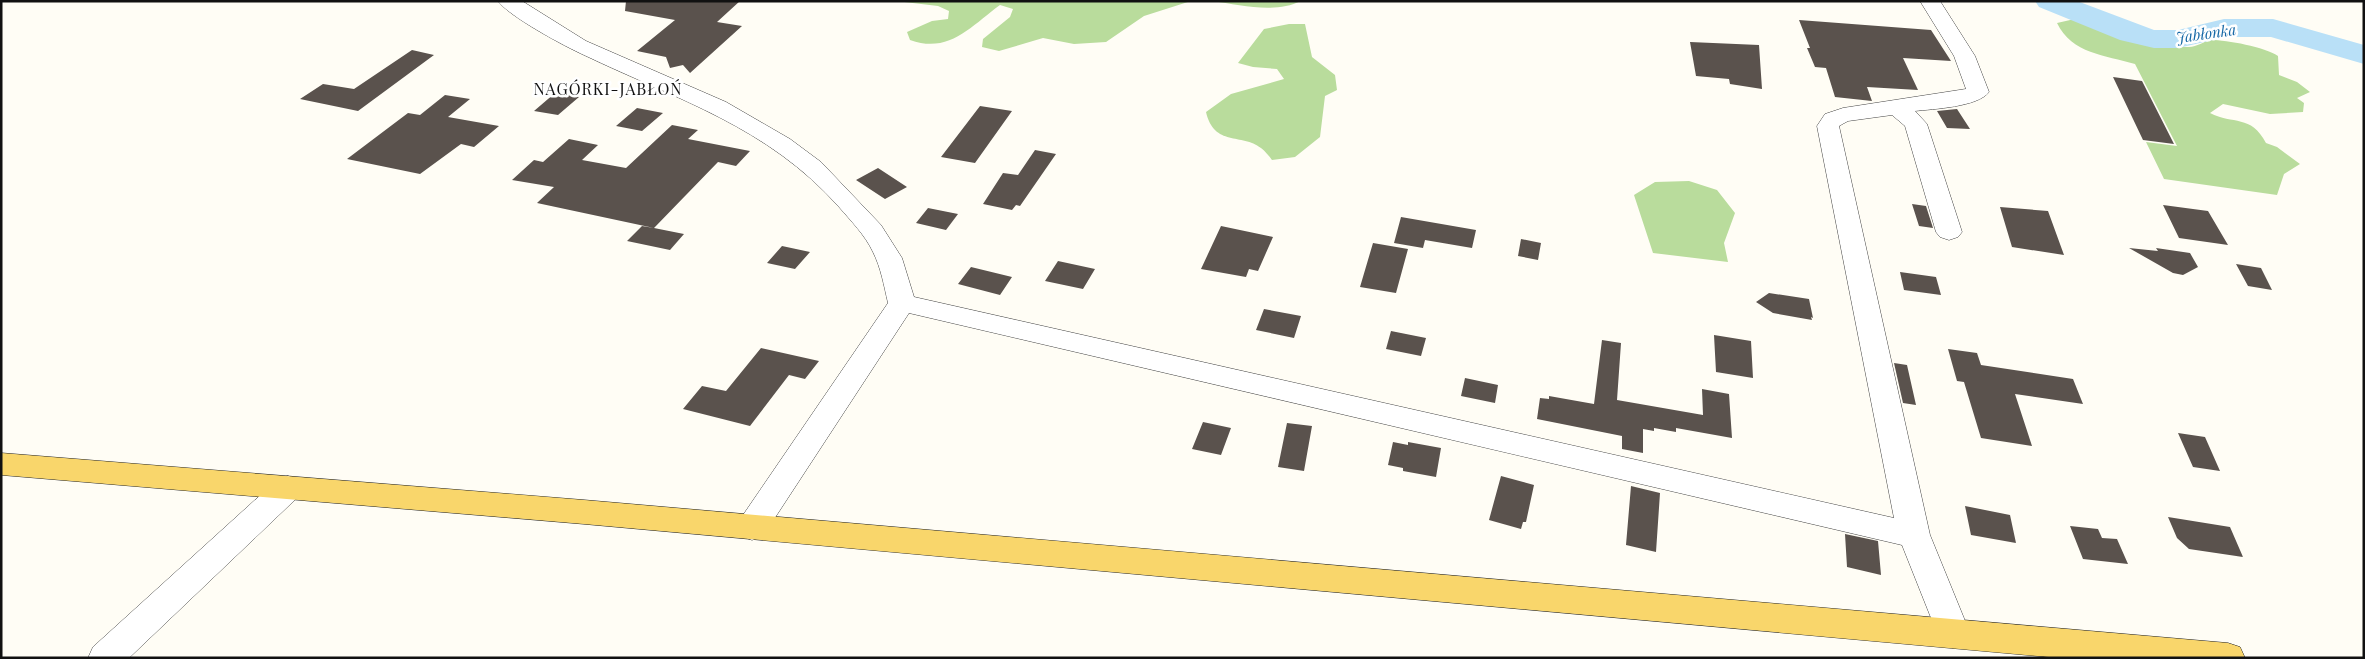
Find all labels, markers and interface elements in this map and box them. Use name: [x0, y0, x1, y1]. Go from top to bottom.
water label: Jabłonka: [2175, 19, 2237, 47]
district label: NAGÓRKI-JABŁOŃ: [533, 78, 683, 99]

